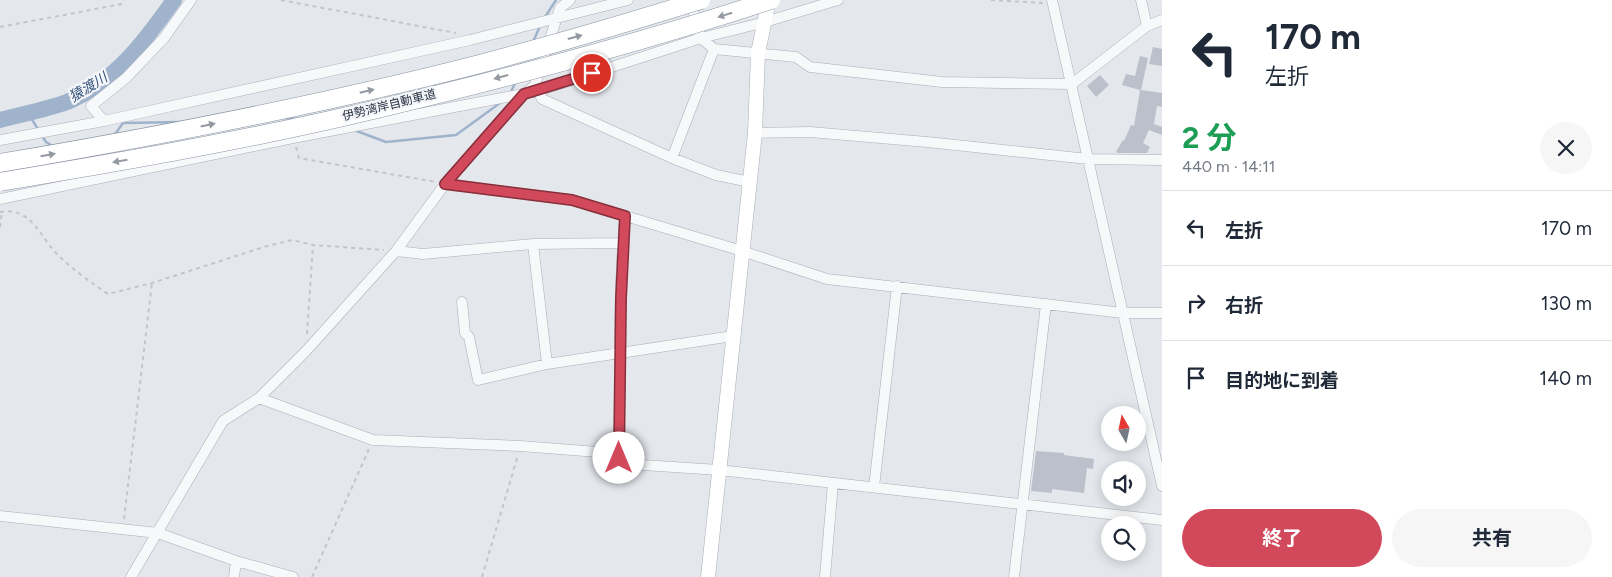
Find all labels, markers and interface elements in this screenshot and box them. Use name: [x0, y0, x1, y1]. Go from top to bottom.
one-way arrow: [717, 11, 732, 19]
text: 170 m: [1265, 16, 1361, 58]
icon: left: [1182, 20, 1247, 85]
one-way arrow: [567, 33, 582, 41]
pin: [571, 52, 613, 94]
icon: arrive: [578, 59, 606, 87]
text: 左折: [1265, 63, 1309, 90]
water label: 猿渡川: [66, 68, 112, 106]
one-way arrow: [493, 74, 508, 82]
street label: 伊勢湾岸自動車道: [341, 87, 437, 123]
one-way arrow: [359, 87, 374, 95]
text: 2 分: [1182, 119, 1237, 156]
one-way arrow: [200, 120, 216, 128]
button: close: [1540, 122, 1592, 174]
one-way arrow: [40, 150, 56, 158]
one-way arrow: [112, 157, 128, 165]
text: 440 m · 14:11: [1182, 157, 1275, 176]
icon: left: [1182, 214, 1210, 242]
text: 170 m: [1541, 217, 1592, 240]
text: 左折: [1225, 219, 1263, 242]
icon: right: [1182, 289, 1210, 317]
text: 130 m: [1541, 292, 1592, 315]
text: 右折: [1225, 294, 1263, 317]
icon: arrive: [1182, 364, 1210, 392]
text: 140 m: [1539, 367, 1592, 390]
text: 目的地に到着: [1225, 369, 1339, 392]
north arrow: [1101, 406, 1146, 451]
map controls: [1101, 406, 1146, 561]
position arrow: [592, 431, 644, 483]
button: sound: [1101, 461, 1146, 506]
button: 終了: [1182, 509, 1382, 567]
button: 共有: [1392, 509, 1592, 567]
button: search: [1101, 516, 1146, 561]

